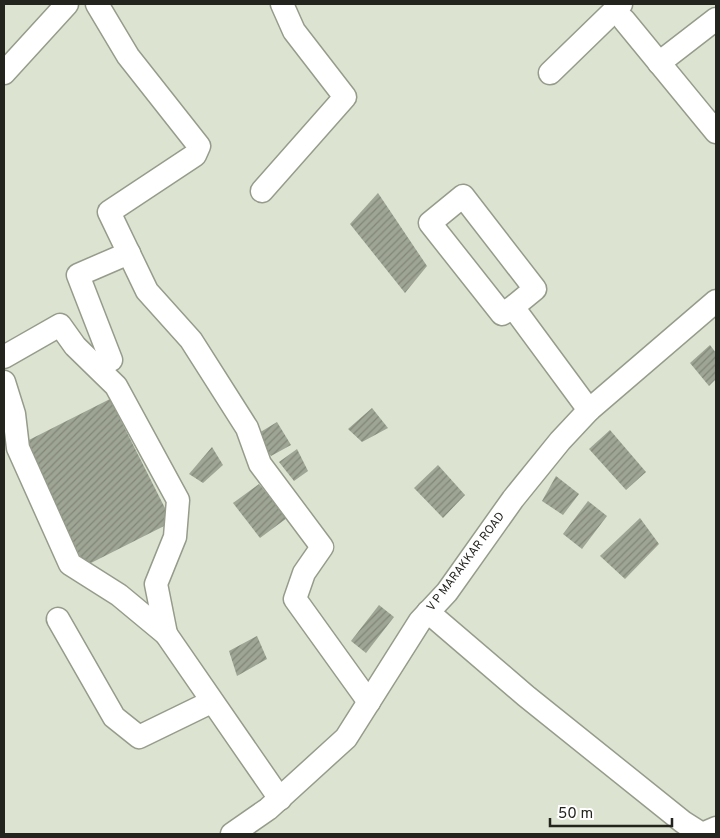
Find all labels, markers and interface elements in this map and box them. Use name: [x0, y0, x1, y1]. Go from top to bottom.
street label: V P MARAKKAR ROAD: [423, 509, 509, 615]
scale bar: [550, 796, 672, 828]
text: 50 m: [558, 805, 593, 824]

